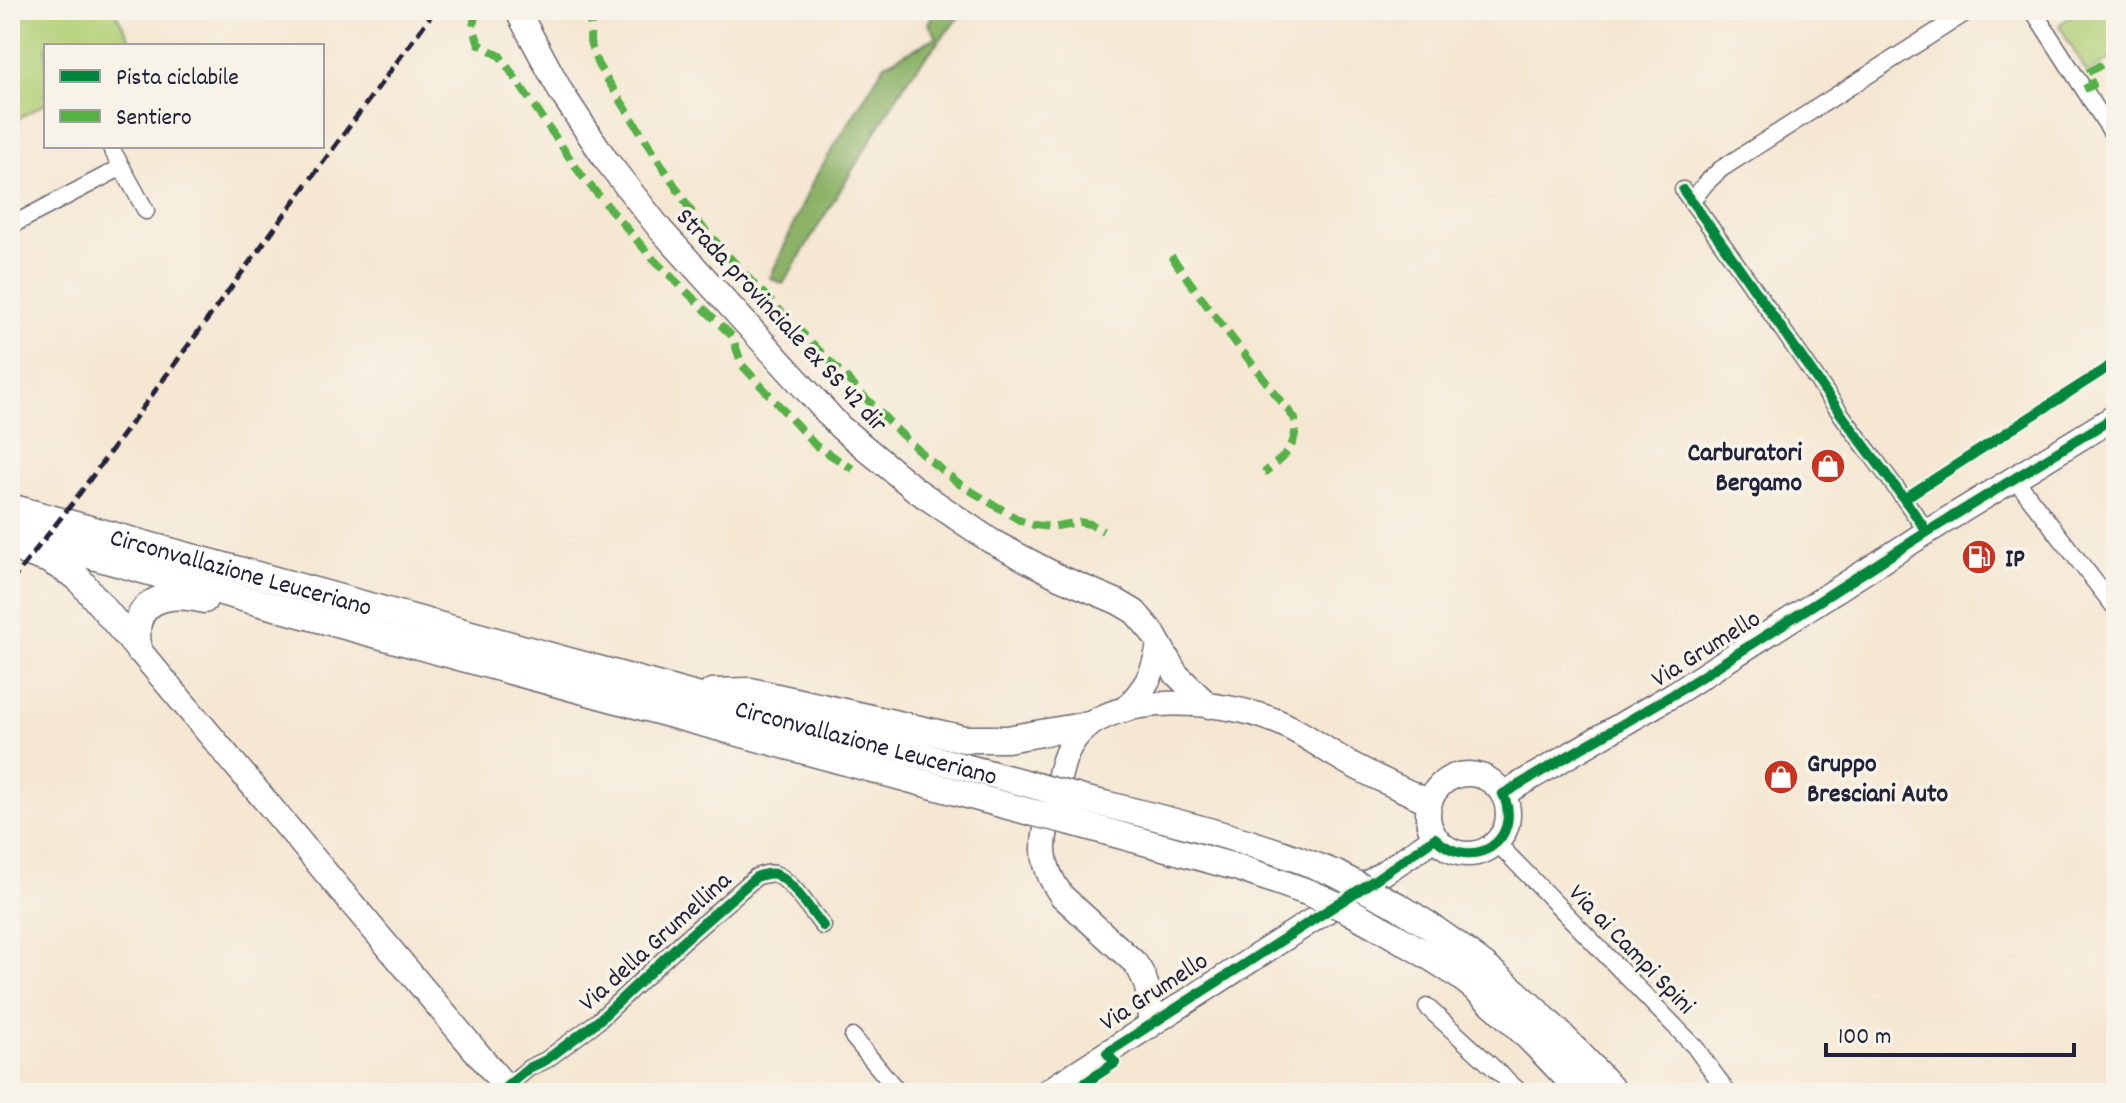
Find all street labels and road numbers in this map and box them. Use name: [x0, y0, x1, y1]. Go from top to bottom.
street label: Strada provinciale ex SS 42 dir: [666, 201, 895, 442]
street label: Circonvallazione Leuceriano: [105, 520, 376, 628]
street label: Via Grumello: [1645, 602, 1769, 698]
street label: Circonvallazione Leuceriano: [730, 692, 1001, 797]
street label: Via della Grumellina: [572, 863, 741, 1021]
street label: Via ai Campi Spini: [1559, 877, 1703, 1024]
street label: Via Grumello: [1093, 944, 1216, 1042]

